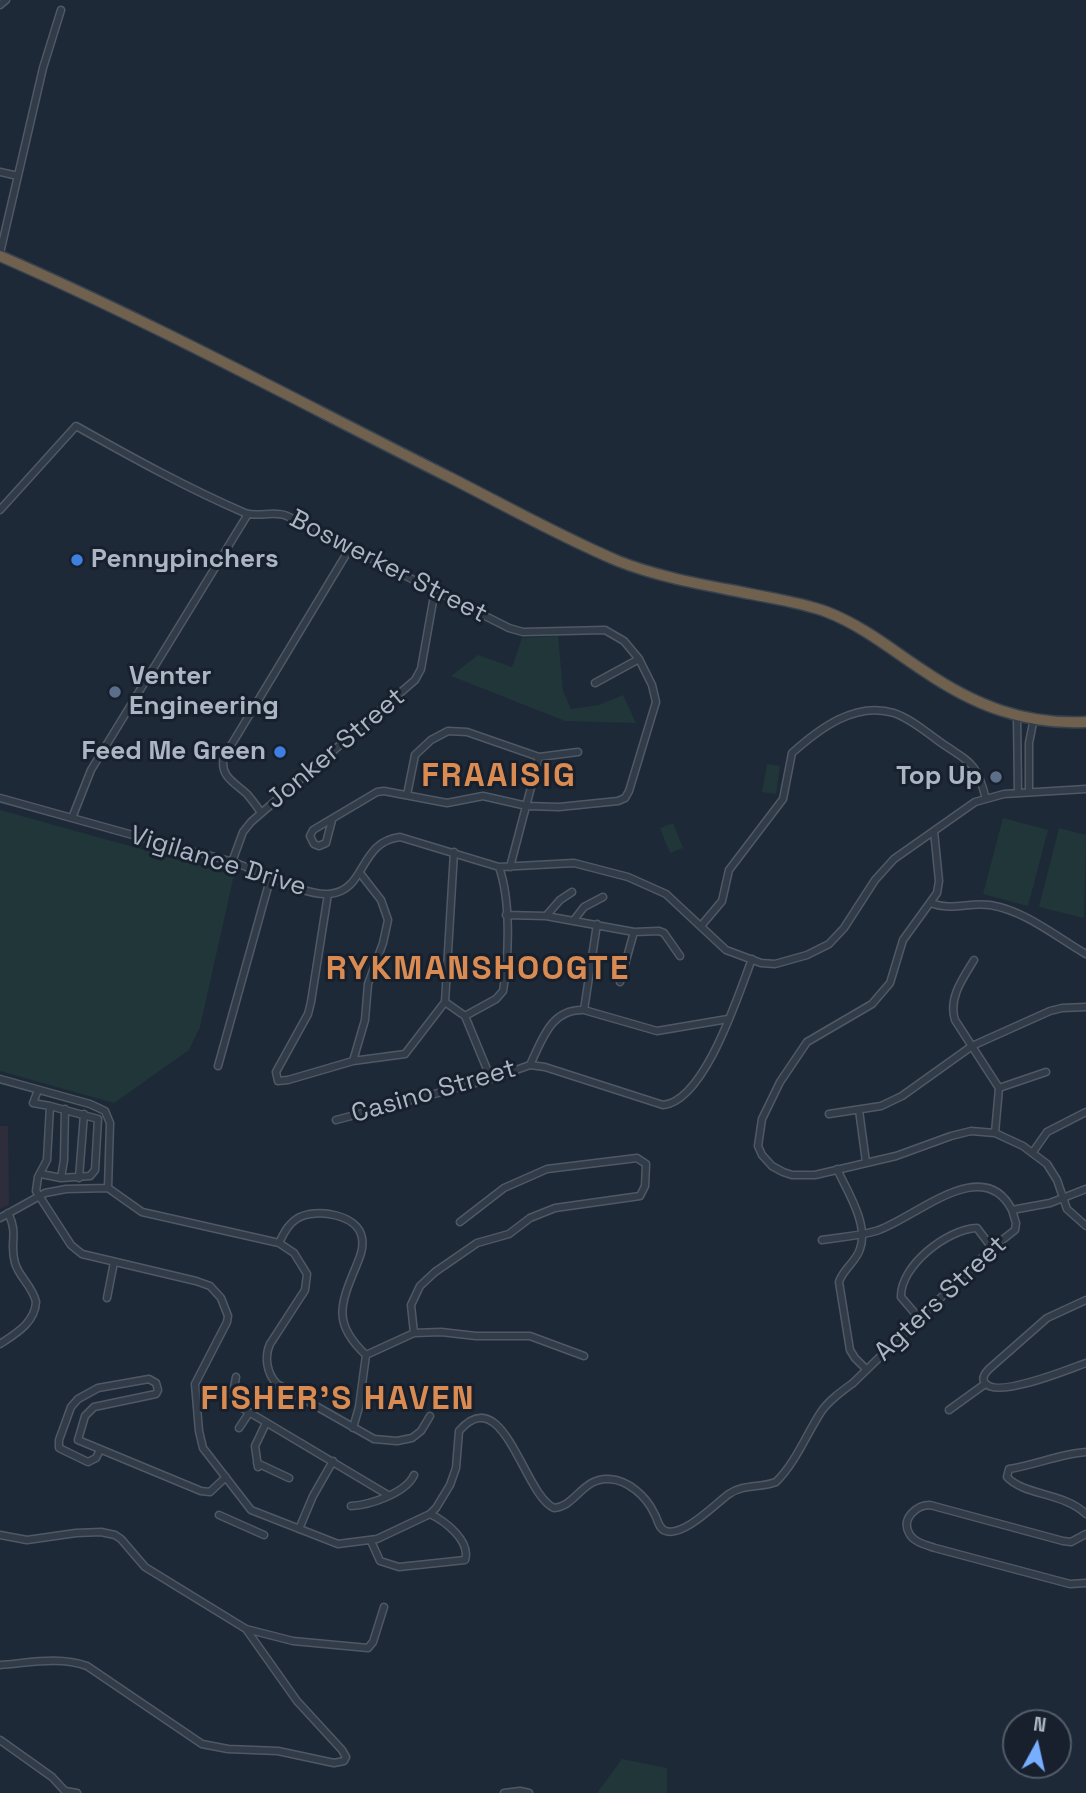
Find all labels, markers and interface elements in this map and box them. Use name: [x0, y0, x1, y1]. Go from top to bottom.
street label: Boswerker Street: [284, 504, 492, 630]
place label: Pennypinchers: [91, 544, 279, 576]
marker: Pennypinchers: [69, 552, 85, 568]
place label: Venter Engineering: [129, 661, 279, 722]
street label: Jonker Street: [260, 682, 412, 816]
marker: Venter Engineering: [107, 684, 123, 700]
place label: Feed Me Green: [81, 736, 266, 768]
marker: Feed Me Green: [272, 744, 288, 760]
district label: FRAAISIG: [422, 757, 576, 797]
place label: Top Up: [896, 761, 982, 793]
marker: Top Up: [988, 769, 1004, 785]
street label: Vigilance Drive: [126, 820, 310, 904]
district label: RYKMANSHOOGTE: [327, 950, 629, 990]
street label: Casino Street: [348, 1054, 520, 1130]
street label: Agters Street: [868, 1230, 1014, 1368]
district label: FISHER'S HAVEN: [202, 1380, 474, 1420]
north arrow: [1002, 1709, 1072, 1779]
text: N: [1032, 1711, 1048, 1738]

